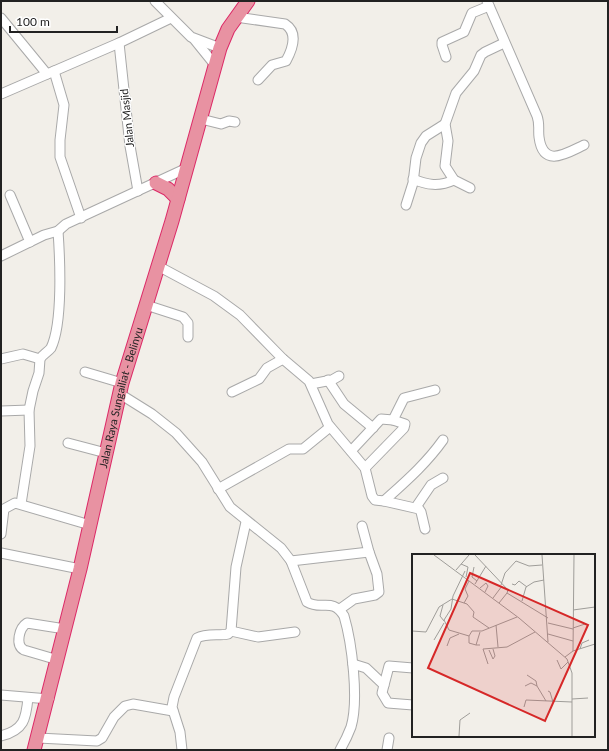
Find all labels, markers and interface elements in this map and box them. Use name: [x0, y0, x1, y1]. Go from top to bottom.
scale bar: [10, 8, 117, 34]
text: 100 m: [16, 14, 50, 29]
street label: Jalan Masjid: [117, 88, 136, 148]
street label: Jalan Raya Sungailiat - Belinyu: [96, 325, 145, 469]
inset map: [412, 554, 595, 737]

